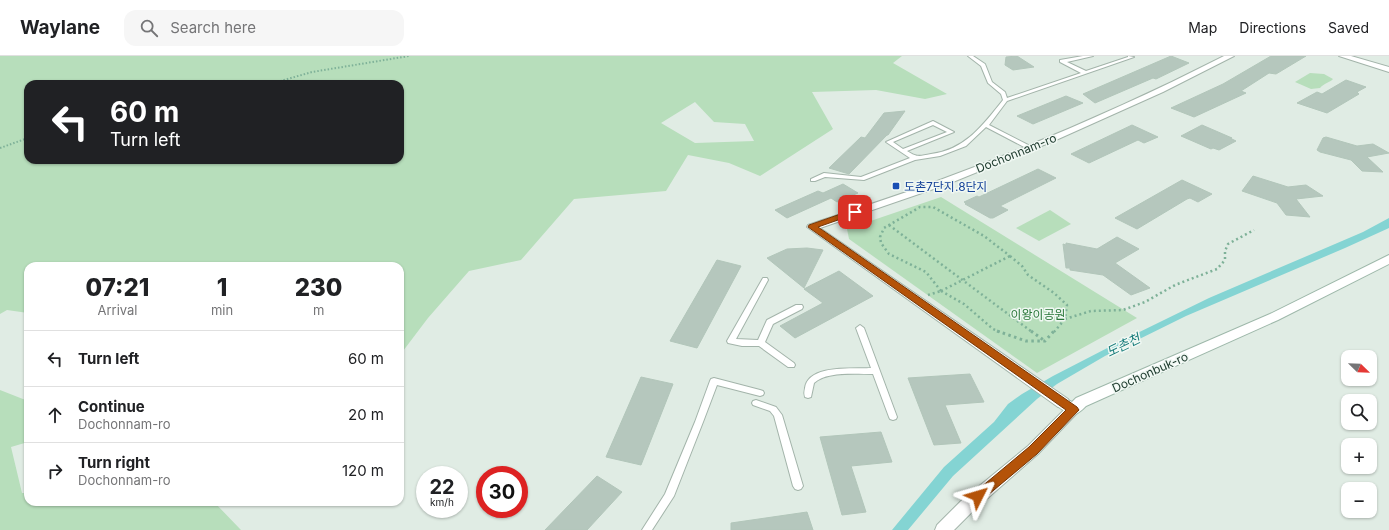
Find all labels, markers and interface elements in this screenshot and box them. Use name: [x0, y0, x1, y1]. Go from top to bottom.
search box: [124, 10, 404, 46]
text: Waylane: [20, 16, 100, 39]
icon: search: [138, 17, 160, 39]
text: Search here: [170, 18, 256, 37]
text: Map: [1188, 19, 1217, 36]
text: Directions: [1239, 19, 1306, 36]
text: Saved: [1328, 19, 1369, 36]
text: 60 m: [110, 95, 179, 129]
icon: left: [44, 96, 96, 148]
text: Turn left: [110, 129, 180, 150]
street label: Dochonnam-ro: [974, 130, 1058, 176]
place label: 도촌7단지.8단지: [904, 179, 988, 194]
marker: 도촌7단지.8단지: [891, 181, 901, 191]
pin: [838, 195, 872, 229]
icon: arrive: [844, 201, 866, 223]
text: 07:21: [86, 273, 149, 302]
text: 1: [217, 273, 227, 302]
text: 230: [295, 273, 342, 302]
text: Arrival: [97, 302, 137, 318]
text: min: [211, 302, 233, 318]
text: m: [313, 302, 324, 318]
park label: 이왕이공원: [1010, 307, 1066, 322]
water label: 도촌천: [1103, 329, 1144, 360]
icon: left: [44, 348, 66, 370]
text: Turn left: [78, 349, 139, 368]
text: 60 m: [348, 349, 384, 368]
street label: Dochonbuk-ro: [1110, 349, 1190, 395]
north arrow: [1341, 350, 1377, 386]
map controls: [1341, 350, 1377, 518]
button: search: [1341, 394, 1377, 430]
text: Continue: [78, 397, 145, 416]
icon: ahead: [44, 404, 66, 426]
text: 20 m: [348, 405, 384, 424]
text: Dochonnam-ro: [78, 416, 171, 432]
button: +: [1341, 438, 1377, 474]
text: Turn right: [78, 453, 150, 472]
icon: right: [44, 460, 66, 482]
text: 120 m: [342, 461, 384, 480]
speed limit sign: 30: [476, 466, 528, 518]
text: Dochonnam-ro: [78, 472, 171, 488]
text: 22: [429, 475, 455, 499]
position arrow: [957, 475, 999, 517]
button: −: [1341, 482, 1377, 518]
text: km/h: [430, 496, 454, 508]

